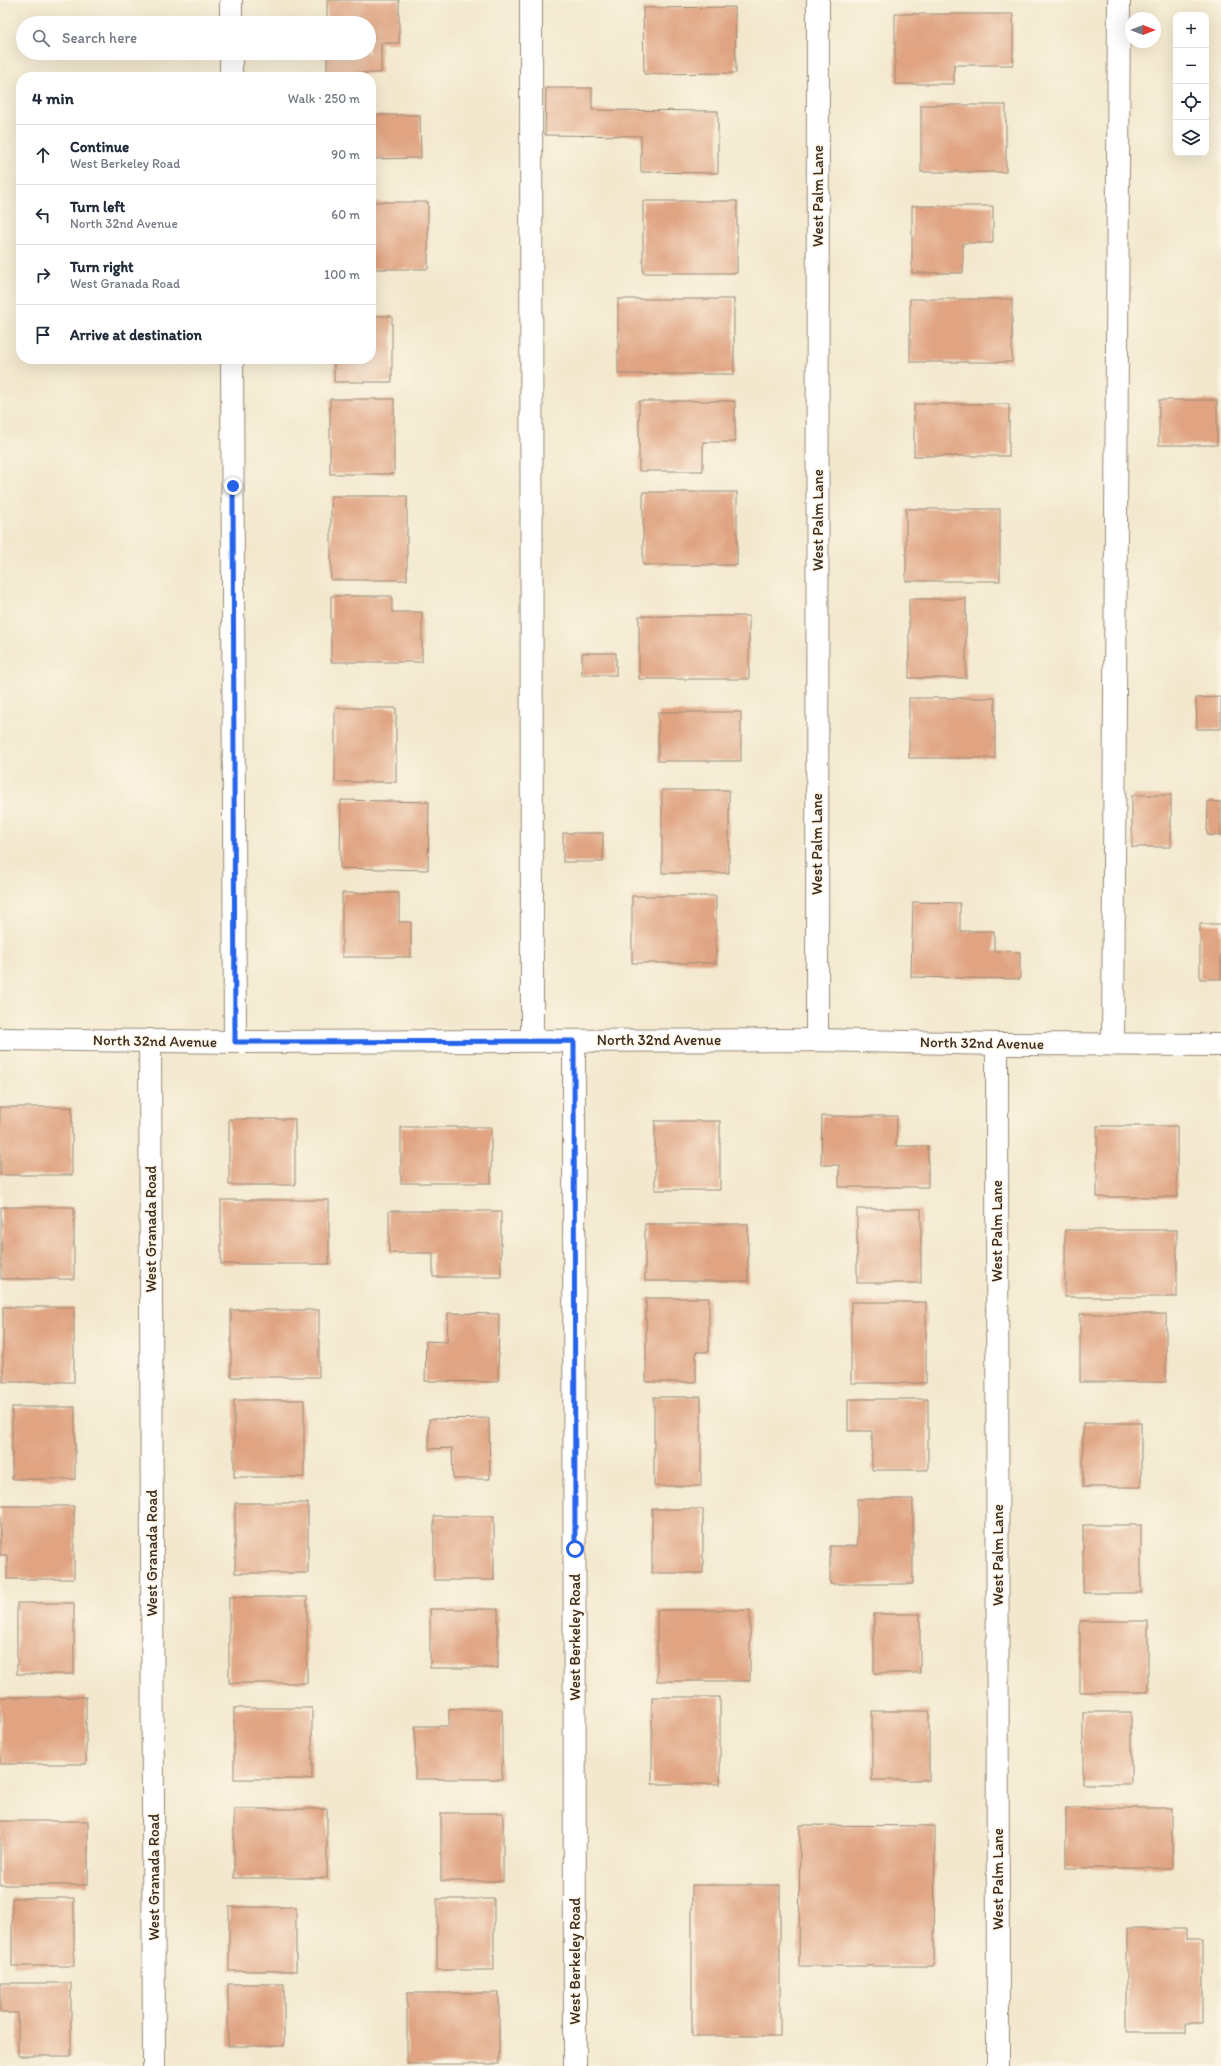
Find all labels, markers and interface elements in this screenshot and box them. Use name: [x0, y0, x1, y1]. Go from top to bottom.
north arrow: [1125, 12, 1161, 48]
map controls: [1173, 12, 1209, 156]
button: +: [1173, 12, 1209, 48]
search box: [16, 16, 376, 60]
icon: search: [30, 27, 52, 49]
text: Search here: [62, 29, 137, 47]
button: −: [1173, 48, 1209, 84]
button: locate: [1173, 84, 1209, 120]
text: 4 min: [32, 88, 74, 108]
text: Walk · 250 m: [288, 91, 360, 106]
button: layers: [1173, 120, 1209, 156]
text: Continue: [70, 138, 129, 156]
icon: ahead: [32, 144, 54, 166]
street label: West Palm Lane: [809, 145, 827, 247]
text: 90 m: [331, 147, 360, 162]
text: West Berkeley Road: [70, 156, 180, 171]
text: Turn left: [70, 198, 125, 216]
icon: left: [32, 204, 54, 226]
text: 60 m: [331, 207, 360, 222]
text: North 32nd Avenue: [70, 216, 178, 231]
text: Turn right: [70, 258, 134, 276]
icon: right: [32, 264, 54, 286]
text: 100 m: [324, 267, 360, 282]
text: West Granada Road: [70, 276, 180, 291]
icon: arrive: [32, 324, 54, 346]
text: Arrive at destination: [70, 326, 202, 344]
street label: West Palm Lane: [809, 469, 827, 571]
route end: [224, 477, 242, 495]
street label: West Palm Lane: [808, 793, 826, 895]
street label: North 32nd Avenue: [93, 1031, 217, 1051]
street label: North 32nd Avenue: [597, 1031, 721, 1049]
street label: North 32nd Avenue: [920, 1033, 1044, 1053]
street label: West Granada Road: [142, 1166, 160, 1292]
street label: West Palm Lane: [988, 1180, 1006, 1282]
street label: West Granada Road: [143, 1490, 161, 1616]
street label: West Palm Lane: [989, 1504, 1007, 1606]
route start: [566, 1540, 584, 1558]
street label: West Berkeley Road: [566, 1573, 584, 1701]
street label: West Granada Road: [145, 1814, 163, 1940]
street label: West Palm Lane: [989, 1828, 1007, 1930]
street label: West Berkeley Road: [566, 1897, 584, 2025]

